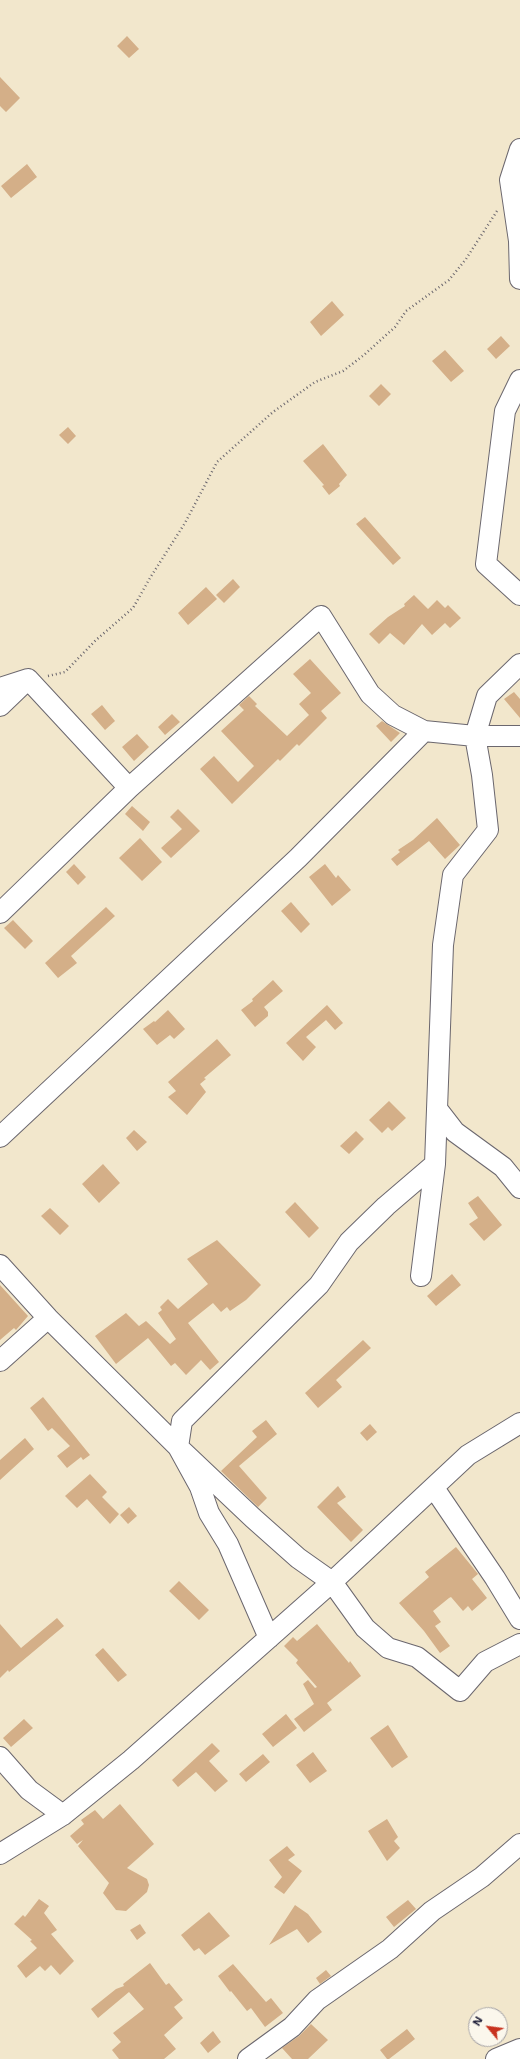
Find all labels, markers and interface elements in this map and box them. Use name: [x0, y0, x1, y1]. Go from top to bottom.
north arrow: [468, 2007, 508, 2047]
text: N: [469, 2014, 487, 2029]

